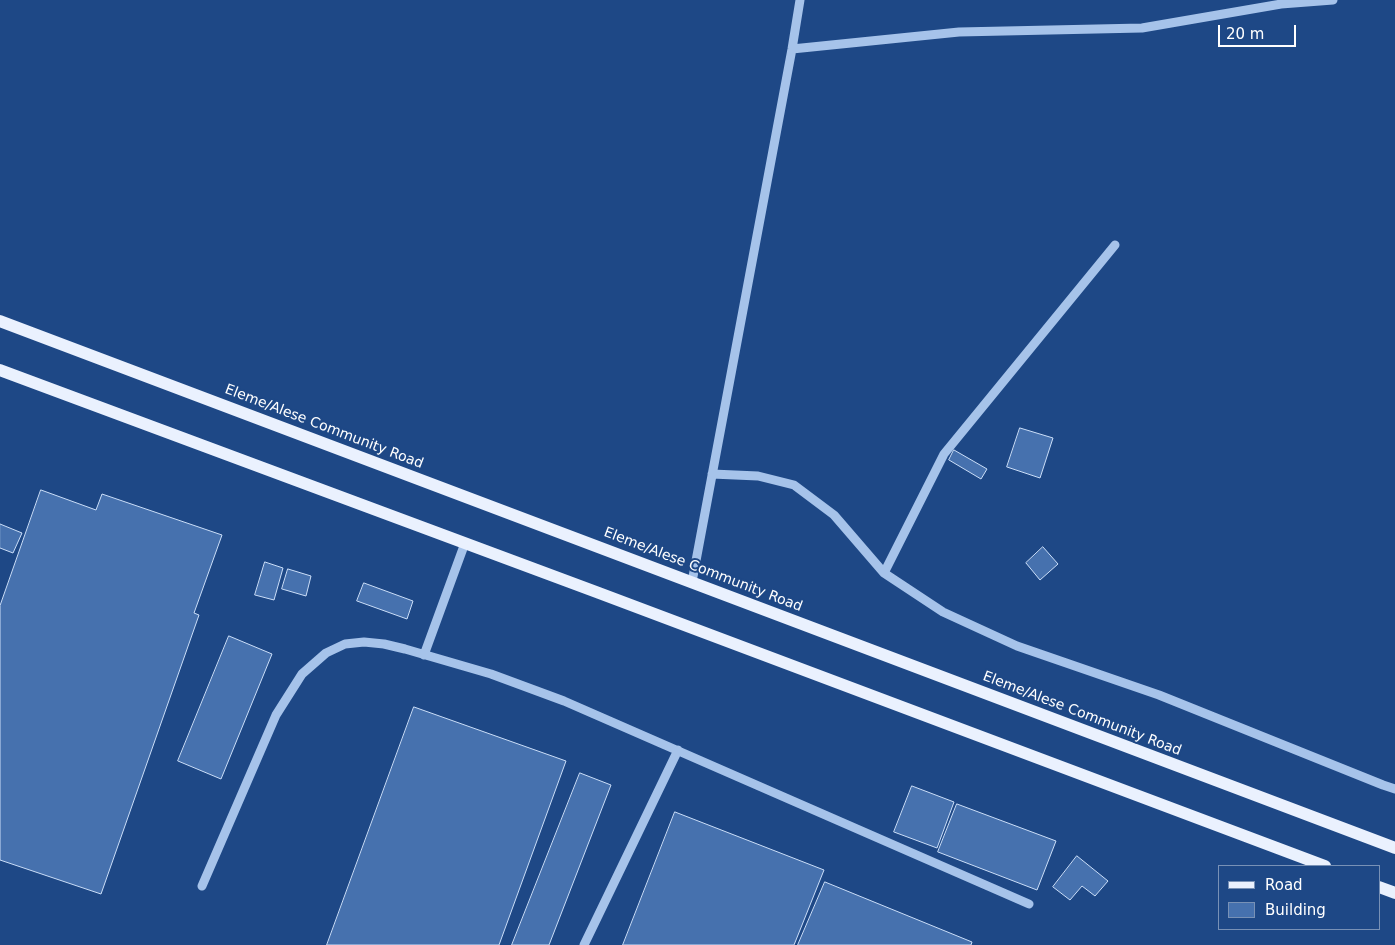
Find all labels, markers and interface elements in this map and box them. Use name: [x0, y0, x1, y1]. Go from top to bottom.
scale bar: [1220, 15, 1298, 47]
text: 20 m: [1226, 25, 1264, 43]
street label: Eleme/Alese Community Road: [222, 381, 426, 473]
street label: Eleme/Alese Community Road: [601, 524, 805, 616]
street label: Eleme/Alese Community Road: [980, 668, 1184, 760]
legend: [1218, 865, 1380, 930]
text: Road: [1265, 876, 1303, 894]
text: Building: [1265, 901, 1326, 919]

